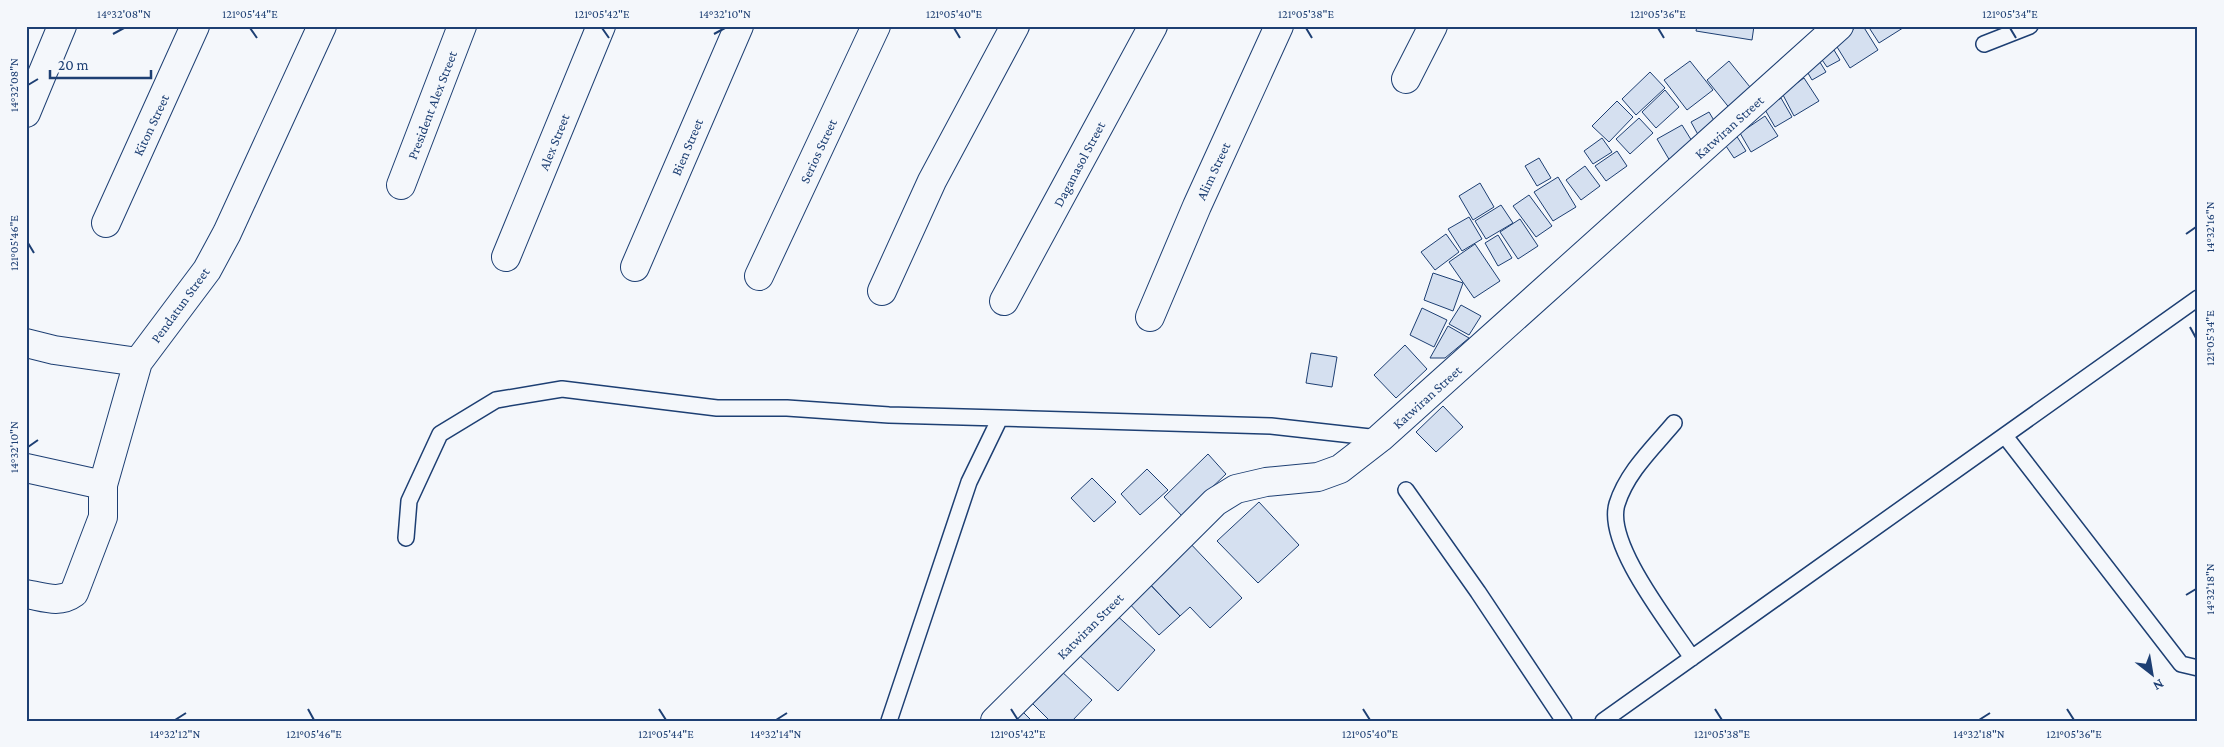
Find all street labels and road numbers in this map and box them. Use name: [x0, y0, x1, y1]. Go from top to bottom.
street label: President Alex Street: [404, 48, 460, 162]
street label: Kiton Street: [130, 91, 172, 158]
street label: Katwiran Street: [1691, 92, 1767, 162]
street label: Alex Street: [535, 111, 573, 173]
street label: Bien Street: [668, 116, 706, 178]
street label: Serios Street: [796, 116, 840, 186]
street label: Daganasol Street: [1050, 118, 1108, 209]
street label: Alim Street: [1193, 139, 1233, 202]
street label: Pendatun Street: [147, 264, 213, 346]
street label: Katwiran Street: [1389, 362, 1465, 432]
street label: Katwiran Street: [1054, 589, 1127, 662]

